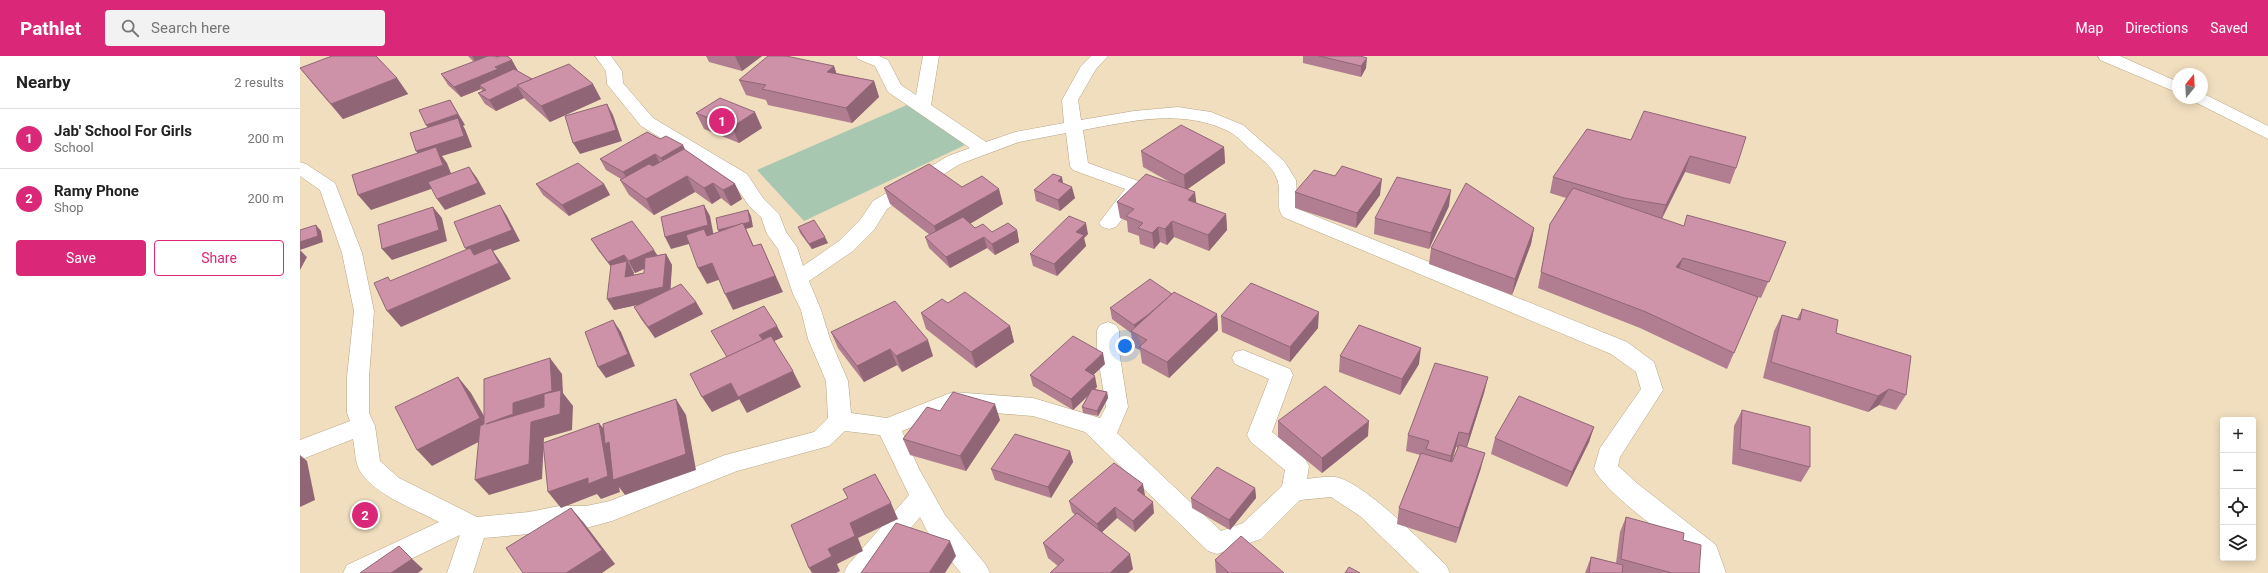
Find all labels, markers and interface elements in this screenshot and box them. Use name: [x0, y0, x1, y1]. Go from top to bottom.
search box: [105, 10, 385, 46]
text: Pathlet: [20, 17, 81, 40]
icon: search: [119, 17, 141, 39]
text: Search here: [151, 19, 230, 37]
text: Map: [2076, 20, 2103, 36]
text: Directions: [2125, 20, 2188, 36]
text: Saved: [2210, 20, 2248, 36]
north arrow: [2172, 68, 2208, 104]
text: Nearby: [16, 72, 71, 92]
text: 2 results: [234, 75, 284, 90]
pin: 1: [709, 106, 735, 136]
text: Jab' School For Girls: [54, 122, 192, 140]
text: 1: [25, 131, 33, 146]
text: 200 m: [247, 131, 284, 146]
text: School: [54, 140, 94, 155]
text: Ramy Phone: [54, 182, 139, 200]
text: 2: [25, 191, 33, 206]
text: 200 m: [247, 191, 284, 206]
text: Shop: [54, 200, 84, 215]
button: Save: [16, 240, 146, 276]
button: Share: [154, 240, 284, 276]
your location: [1115, 336, 1135, 356]
map controls: [2220, 417, 2256, 561]
button: +: [2220, 417, 2256, 453]
button: −: [2220, 453, 2256, 489]
button: locate: [2220, 489, 2256, 525]
pin: 2: [352, 500, 378, 530]
button: layers: [2220, 525, 2256, 561]

